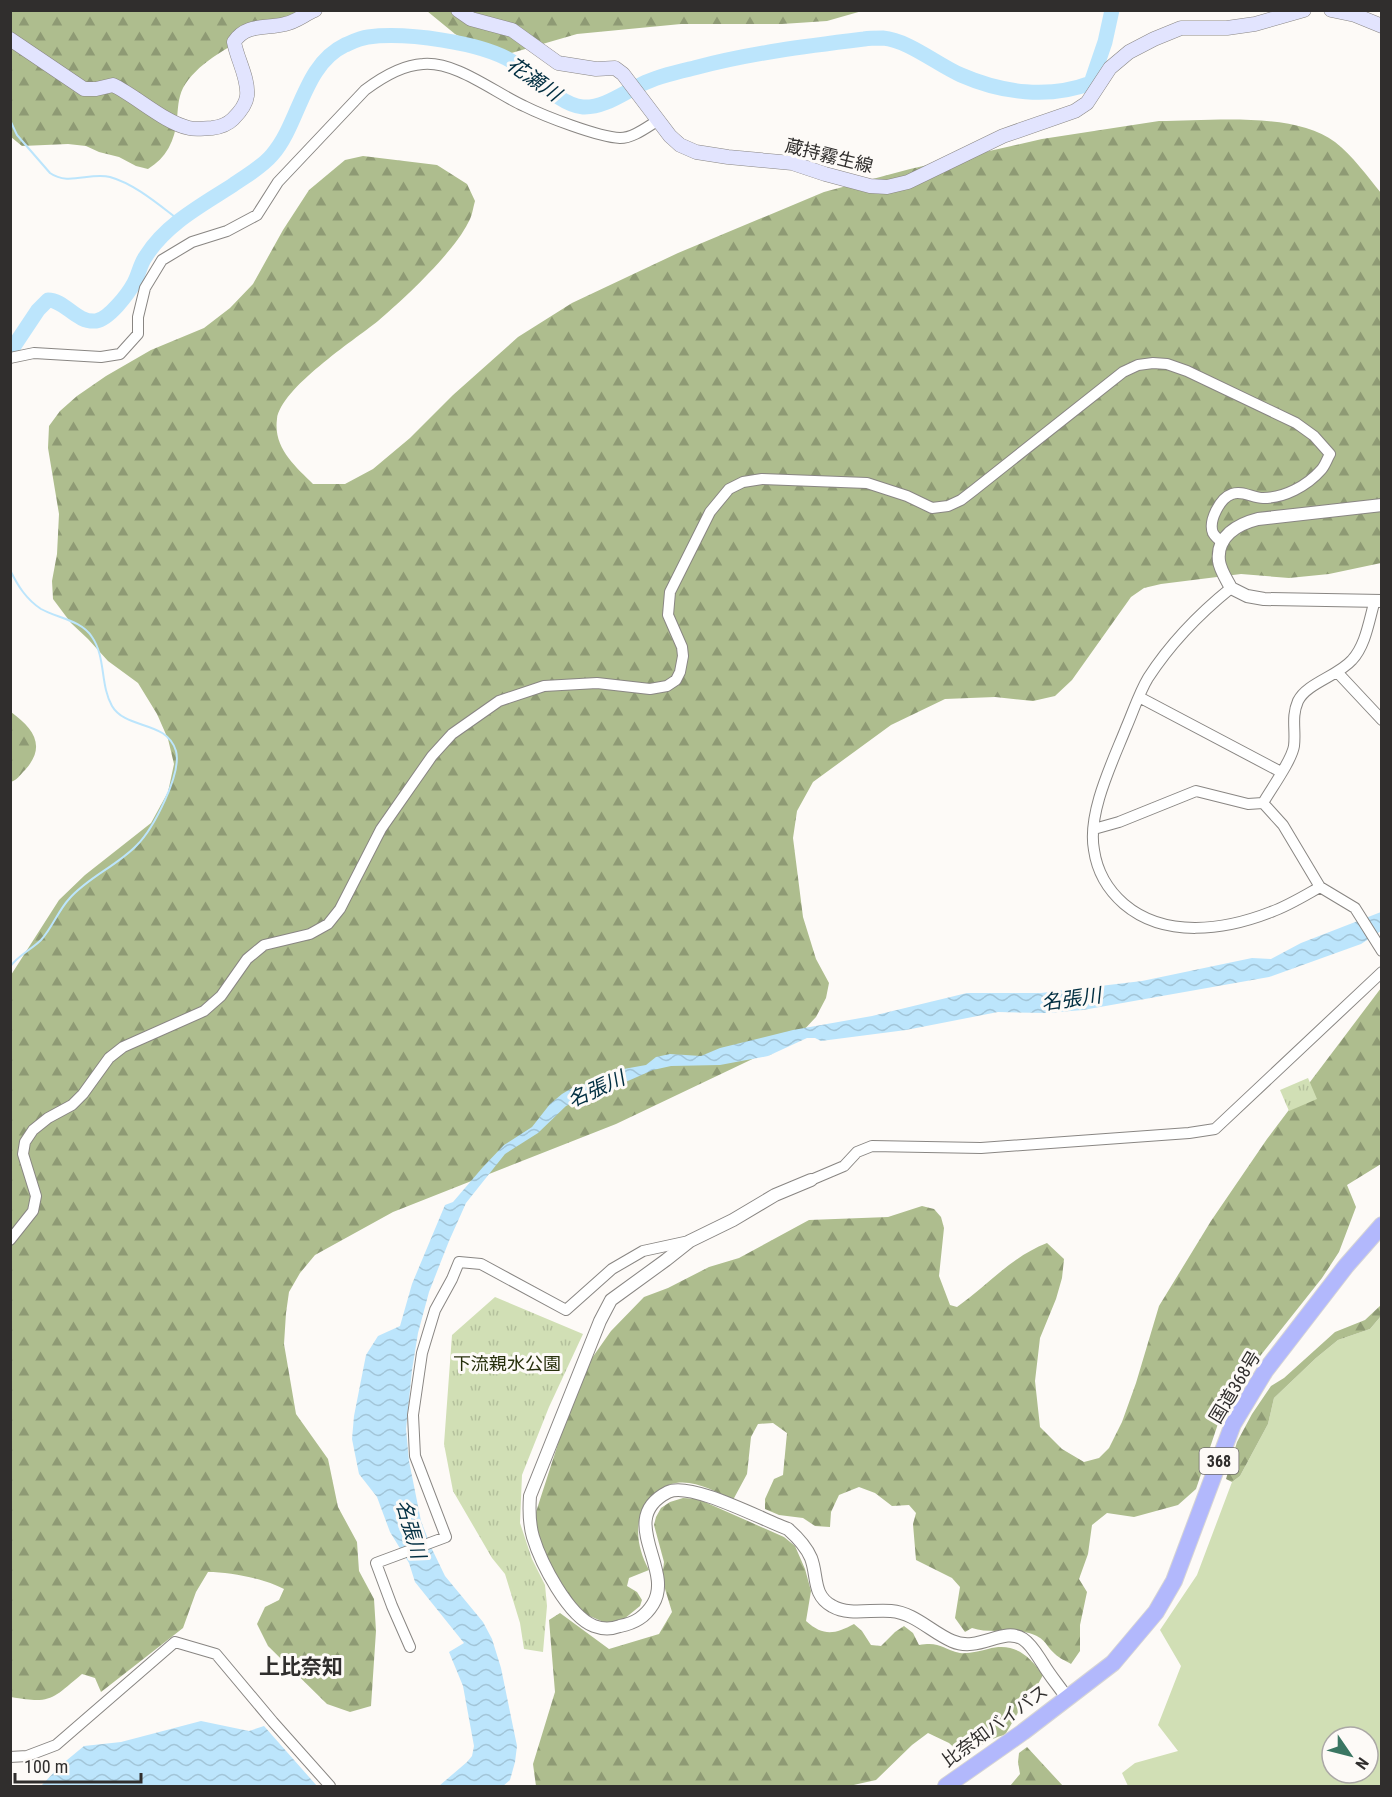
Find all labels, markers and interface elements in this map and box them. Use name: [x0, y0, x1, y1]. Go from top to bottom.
water label: 花瀬川: [503, 52, 567, 107]
street label: 蔵持霧生線: [783, 134, 875, 177]
water label: 名張川: [1040, 983, 1104, 1015]
water label: 名張川: [564, 1065, 630, 1112]
street label: 国道368号: [1205, 1347, 1264, 1427]
park label: 下流親水公園: [453, 1353, 561, 1374]
road number: 368: [1200, 1448, 1238, 1474]
water label: 名張川: [391, 1497, 431, 1563]
district label: 上比奈知: [259, 1655, 343, 1679]
street label: 比奈知バイパス: [938, 1680, 1052, 1771]
north arrow: [1320, 1725, 1380, 1785]
scale bar: [15, 1746, 141, 1784]
text: N: [1351, 1754, 1372, 1773]
text: 100 m: [24, 1756, 68, 1777]

